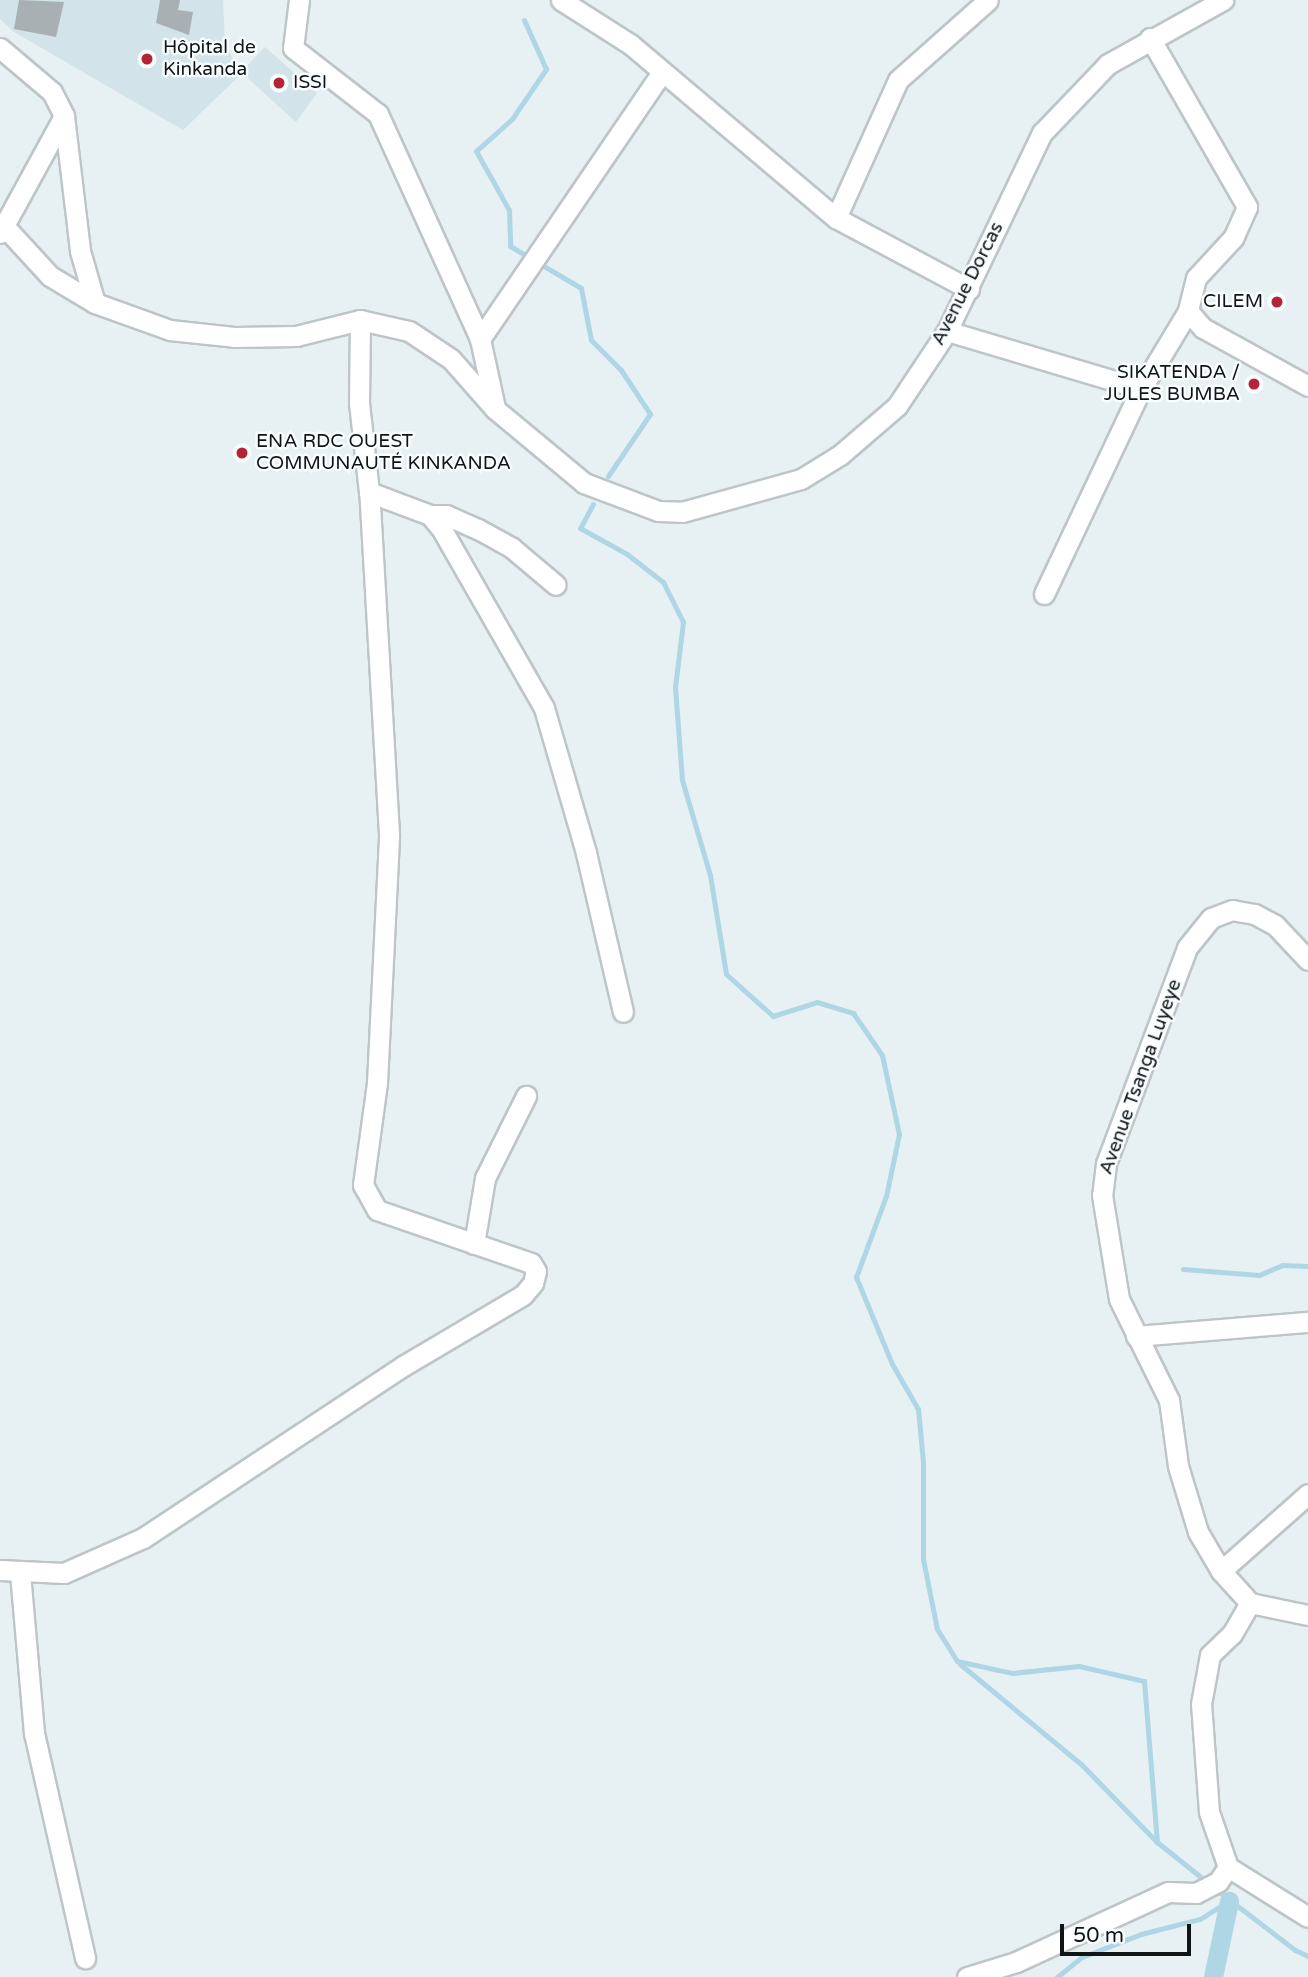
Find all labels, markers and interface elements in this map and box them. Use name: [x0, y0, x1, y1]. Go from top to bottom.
place label: Hôpital de Kinkanda: [163, 37, 256, 81]
marker: Hôpital de Kinkanda: [137, 49, 157, 69]
place label: ISSI: [293, 72, 327, 94]
marker: ISSI: [271, 75, 287, 91]
street label: Avenue Dorcas: [927, 219, 1009, 349]
place label: CILEM: [1203, 291, 1263, 313]
marker: CILEM: [1269, 294, 1285, 310]
place label: SIKATENDA / JULES BUMBA: [1104, 362, 1240, 406]
marker: SIKATENDA / JULES BUMBA: [1246, 376, 1262, 392]
place label: ENA RDC OUEST COMMUNAUTÉ KINKANDA: [256, 431, 511, 475]
marker: ENA RDC OUEST COMMUNAUTÉ KINKANDA: [234, 445, 250, 461]
street label: Avenue Tsanga Luyeye: [1095, 976, 1187, 1178]
scale bar: [1063, 1910, 1194, 1954]
text: 50 m: [1073, 1923, 1124, 1948]

